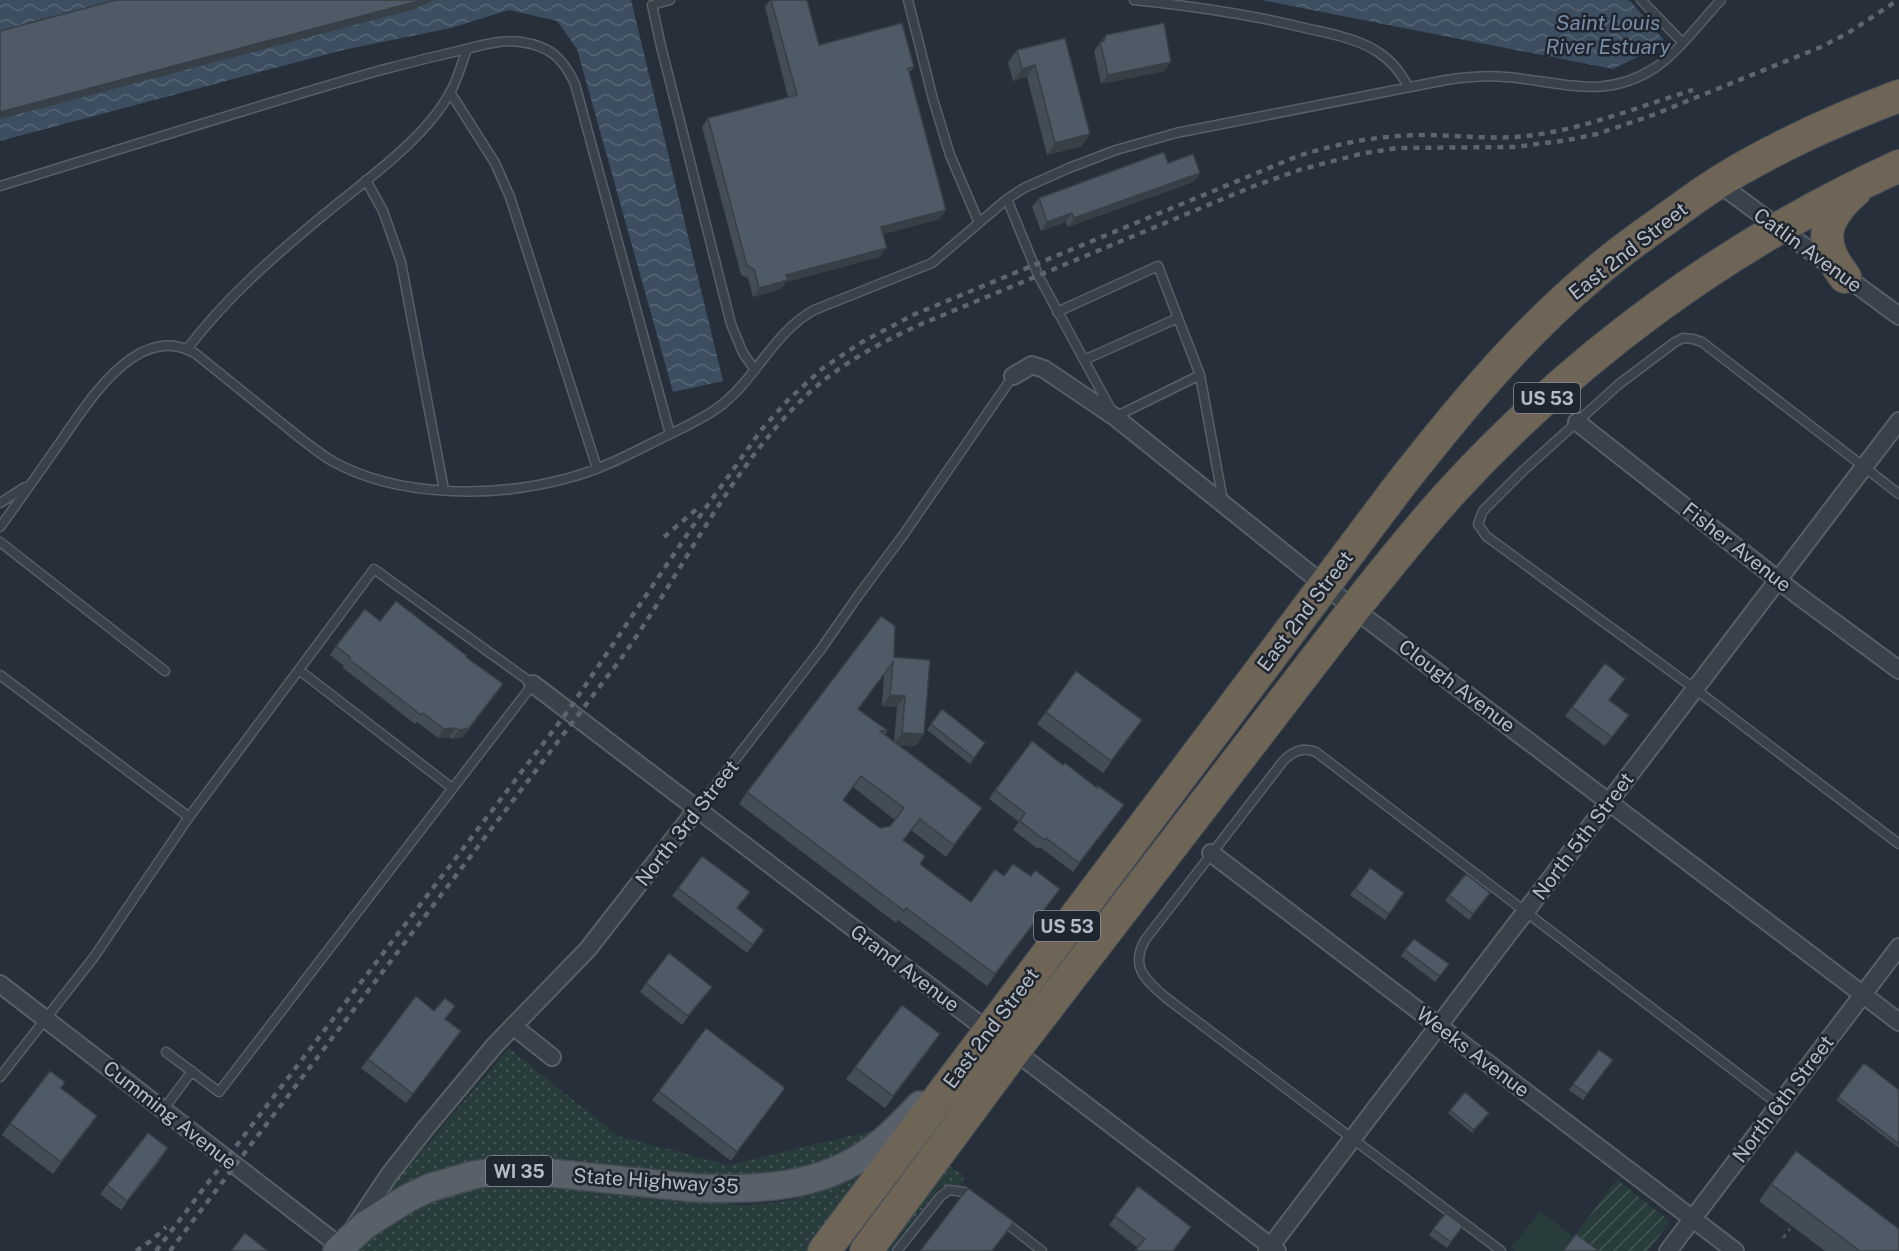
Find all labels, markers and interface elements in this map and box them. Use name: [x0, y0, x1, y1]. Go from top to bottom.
water label: Saint Louis River Estuary: [1545, 10, 1671, 59]
street label: East 2nd Street: [1564, 197, 1692, 305]
street label: Catlin Avenue: [1749, 203, 1867, 297]
road number: US 53: [1514, 383, 1580, 413]
street label: Fisher Avenue: [1678, 497, 1796, 597]
street label: East 2nd Street: [1252, 546, 1358, 676]
street label: Clough Avenue: [1394, 634, 1520, 738]
street label: North 3rd Street: [630, 755, 744, 891]
street label: North 5th Street: [1527, 768, 1639, 904]
road number: US 53: [1034, 911, 1100, 941]
street label: Grand Avenue: [846, 919, 964, 1017]
street label: East 2nd Street: [938, 963, 1044, 1093]
street label: Weeks Avenue: [1412, 1002, 1534, 1102]
street label: North 6th Street: [1727, 1031, 1839, 1167]
street label: Cumming Avenue: [98, 1055, 242, 1175]
road number: WI 35: [486, 1156, 552, 1186]
street label: State Highway 35: [572, 1163, 740, 1199]

